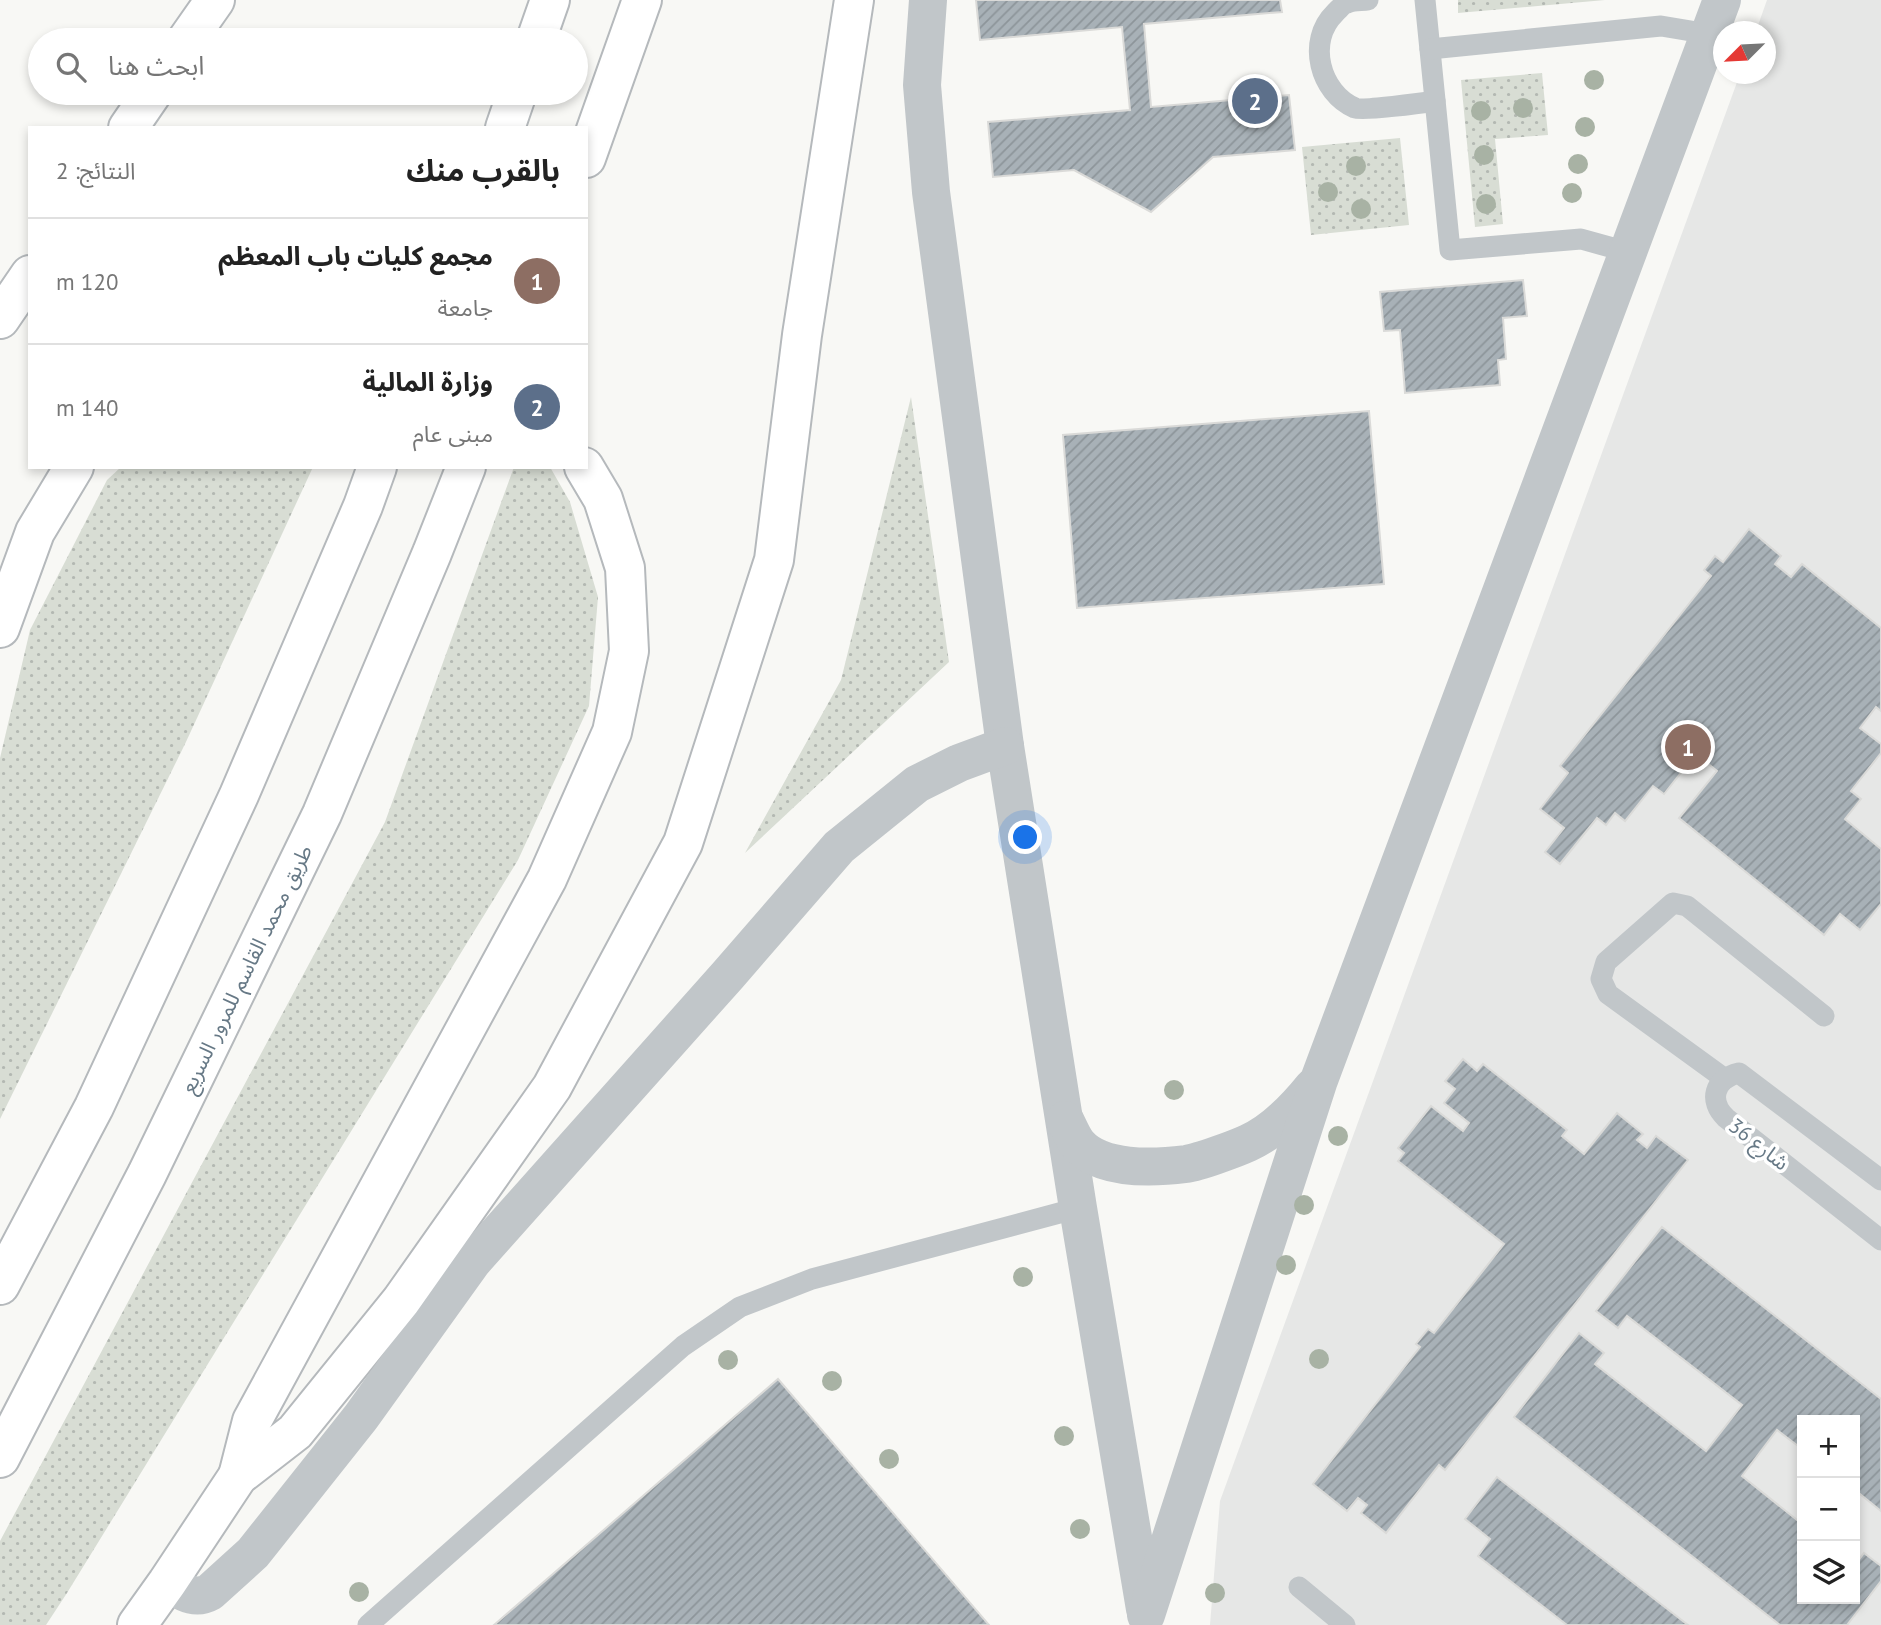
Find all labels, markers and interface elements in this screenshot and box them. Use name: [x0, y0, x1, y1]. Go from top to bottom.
north arrow: [1713, 21, 1776, 84]
search box: [28, 28, 588, 105]
icon: search: [52, 48, 90, 86]
text: ابحث هنا: [108, 49, 205, 82]
pin: 2: [1232, 75, 1278, 127]
text: بالقرب منك: [406, 150, 560, 189]
text: النتائج: 2: [56, 156, 135, 185]
text: مجمع كليات باب المعظم: [218, 239, 493, 272]
text: 120 m: [56, 267, 118, 296]
text: 1: [530, 267, 544, 296]
text: جامعة: [438, 293, 493, 322]
text: وزارة المالية: [362, 365, 493, 398]
text: 140 m: [56, 393, 118, 422]
text: 2: [530, 393, 544, 422]
text: مبنى عام: [413, 419, 493, 448]
pin: 1: [1665, 721, 1711, 773]
your location: [1008, 820, 1042, 854]
street label: طريق محمد القاسم للمرور السريع: [174, 840, 320, 1099]
street label: شارع 36: [1722, 1112, 1795, 1178]
map controls: [1797, 1415, 1860, 1604]
button: +: [1797, 1415, 1860, 1478]
button: −: [1797, 1478, 1860, 1541]
button: layers: [1797, 1541, 1860, 1604]

